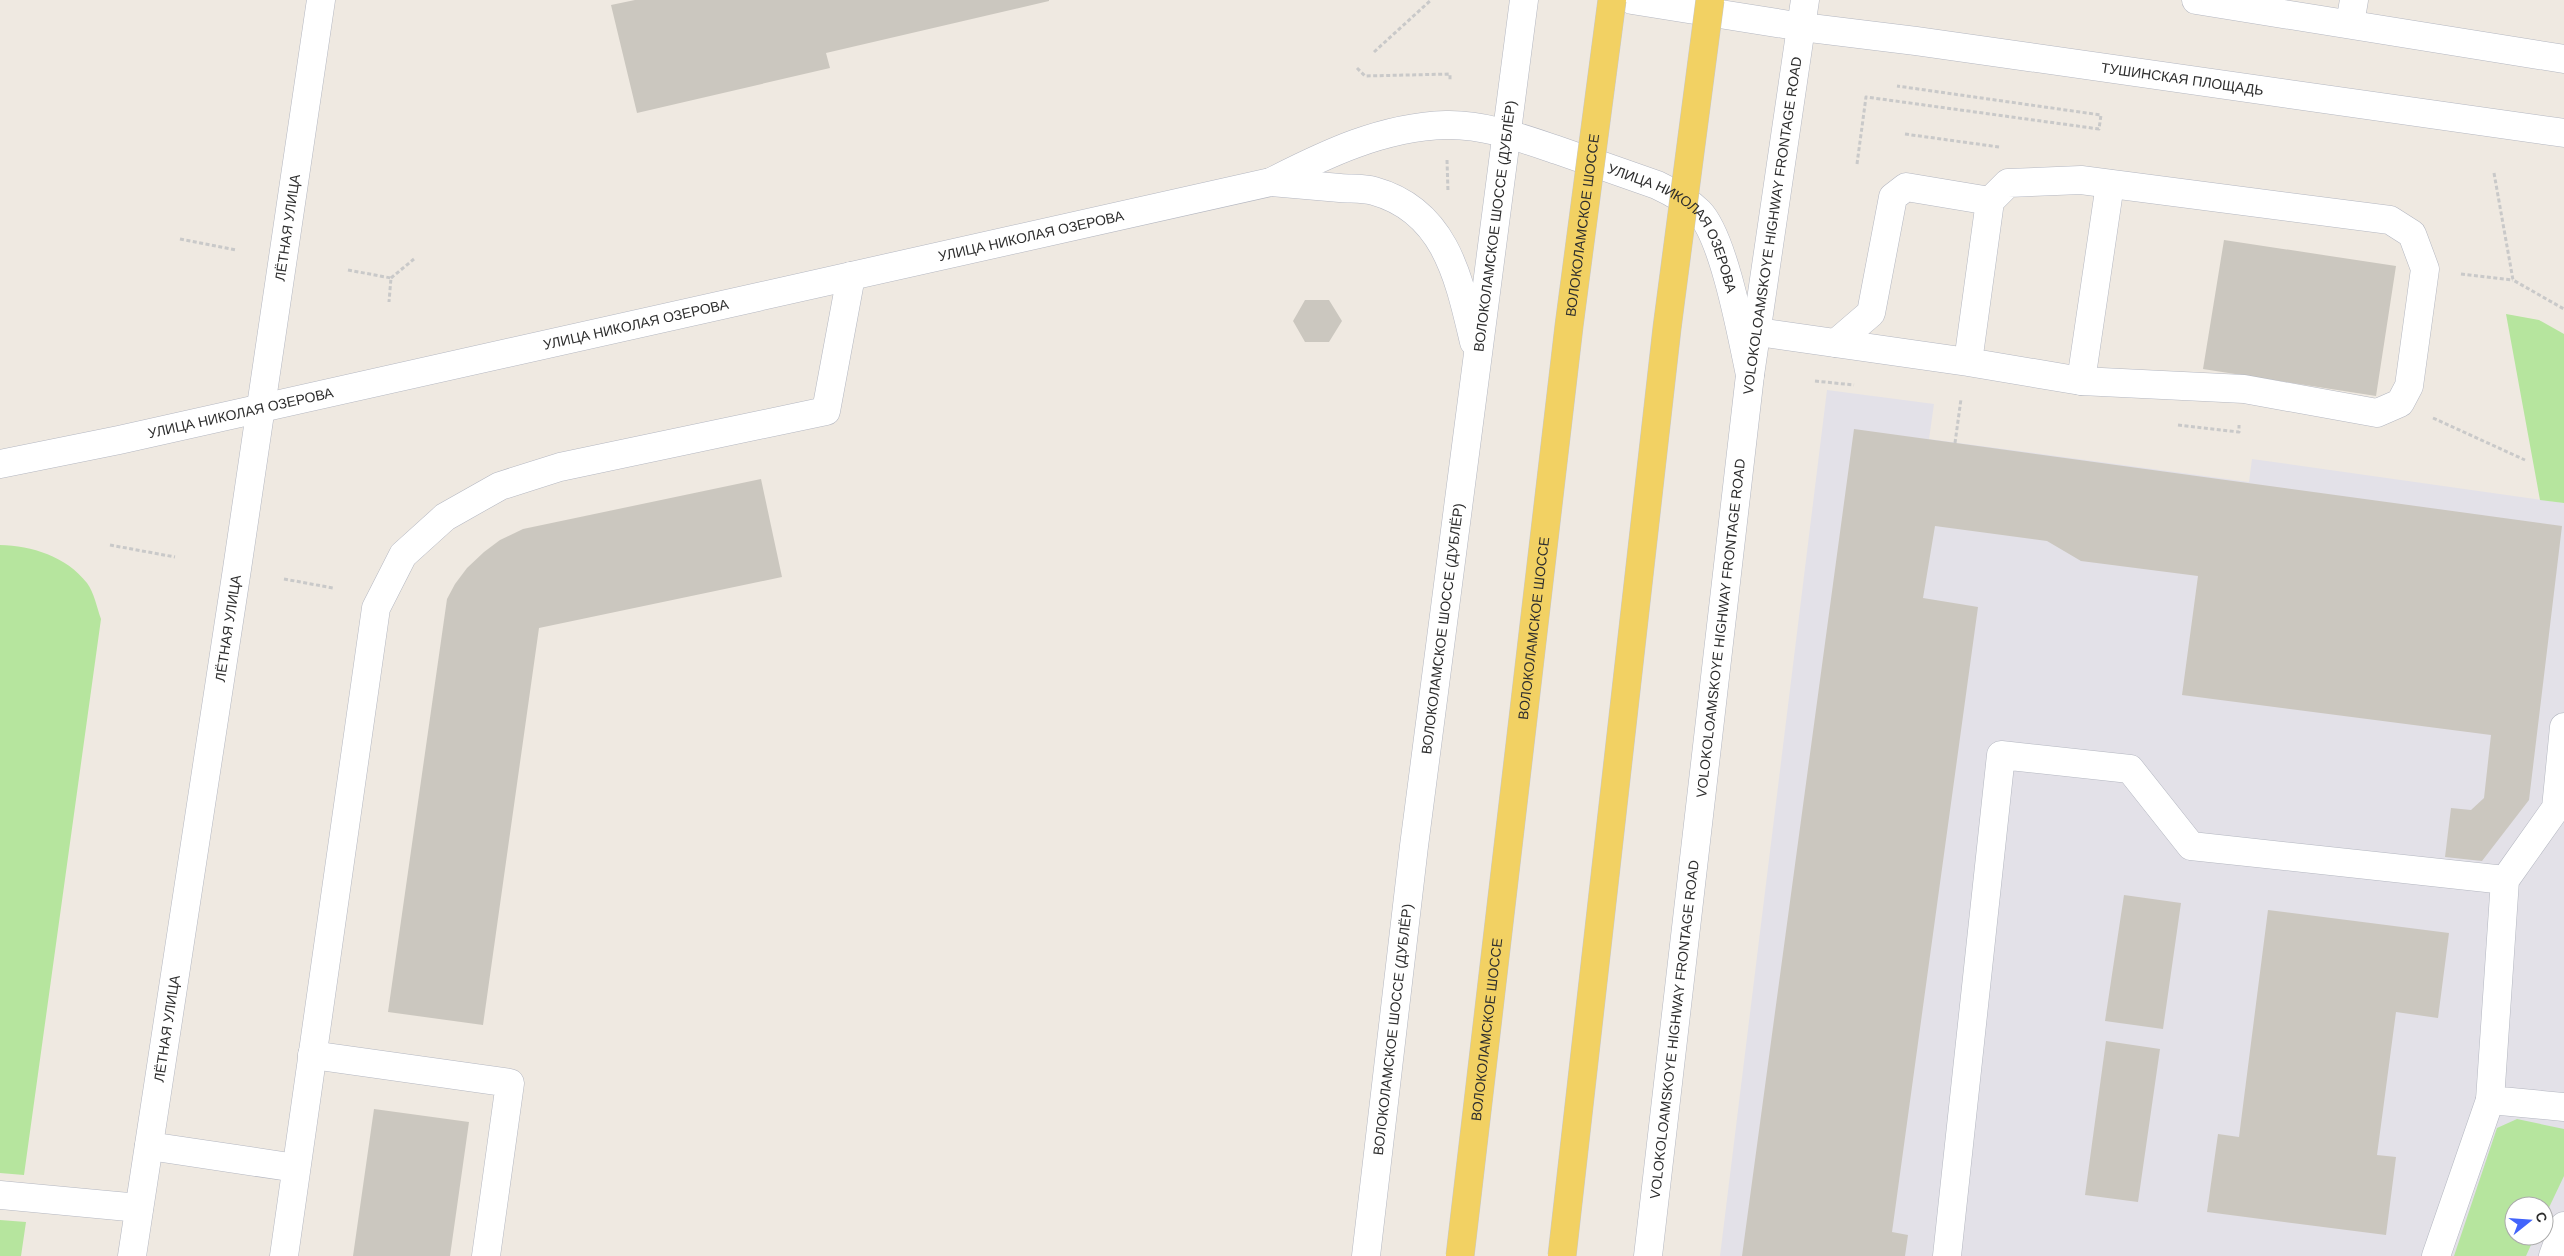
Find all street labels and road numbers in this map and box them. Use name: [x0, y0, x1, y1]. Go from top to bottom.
street label: VOLOKOLOAMSKOYE HIGHWAY FRONTAGE ROAD: [1740, 56, 1805, 395]
street label: ТУШИНСКАЯ ПЛОЩАДЬ: [2100, 59, 2265, 98]
street label: ВОЛОКОЛАМСКОЕ ШОССЕ (ДУБЛЁР): [1470, 100, 1519, 353]
street label: ВОЛОКОЛАМСКОЕ ШОССЕ: [1562, 133, 1602, 318]
street label: УЛИЦА НИКОЛАЯ ОЗЕРОВА: [1606, 160, 1740, 295]
street label: ЛЁТНАЯ УЛИЦА: [272, 172, 303, 282]
street label: УЛИЦА НИКОЛАЯ ОЗЕРОВА: [937, 207, 1126, 264]
street label: УЛИЦА НИКОЛАЯ ОЗЕРОВА: [542, 296, 731, 353]
street label: УЛИЦА НИКОЛАЯ ОЗЕРОВА: [146, 384, 335, 441]
street label: VOLOKOLOAMSKOYE HIGHWAY FRONTAGE ROAD: [1693, 458, 1748, 799]
street label: ВОЛОКОЛАМСКОЕ ШОССЕ (ДУБЛЁР): [1418, 502, 1467, 755]
street label: ВОЛОКОЛАМСКОЕ ШОССЕ: [1515, 536, 1552, 721]
street label: ЛЁТНАЯ УЛИЦА: [212, 573, 244, 683]
street label: VOLOKOLOAMSKOYE HIGHWAY FRONTAGE ROAD: [1647, 859, 1702, 1200]
street label: ВОЛОКОЛАМСКОЕ ШОССЕ (ДУБЛЁР): [1370, 903, 1415, 1156]
street label: ВОЛОКОЛАМСКОЕ ШОССЕ: [1468, 937, 1505, 1122]
street label: ЛЁТНАЯ УЛИЦА: [151, 973, 183, 1083]

